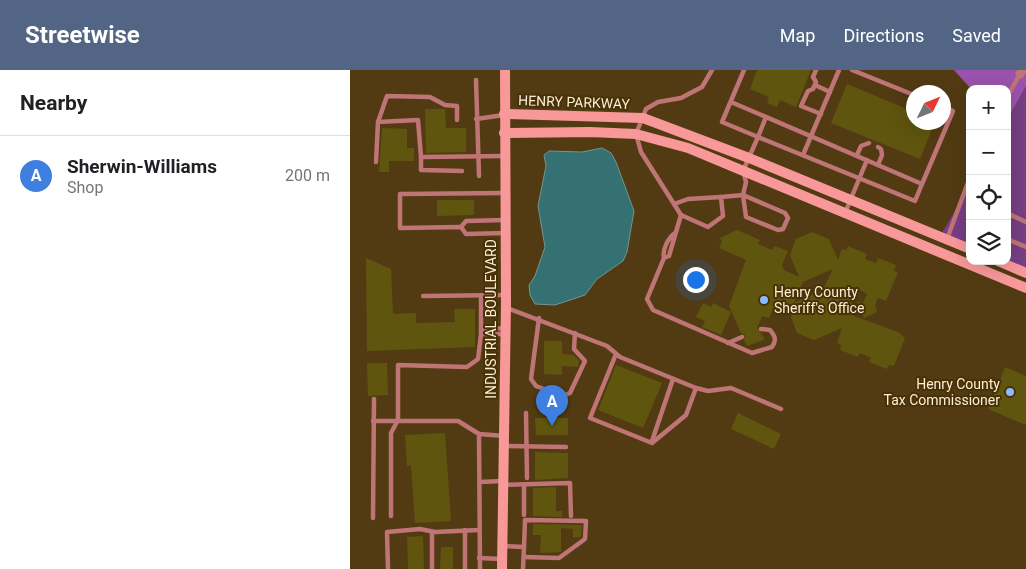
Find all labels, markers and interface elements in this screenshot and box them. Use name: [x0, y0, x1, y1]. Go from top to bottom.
text: Streetwise: [25, 21, 140, 49]
text: Map: [780, 25, 815, 46]
text: Directions: [843, 25, 924, 46]
text: Saved: [952, 25, 1001, 46]
north arrow: [906, 85, 951, 130]
map controls: [966, 85, 1011, 265]
button: +: [966, 85, 1011, 130]
text: Nearby: [20, 91, 87, 115]
street label: HENRY PARKWAY: [518, 92, 631, 112]
button: −: [966, 130, 1011, 175]
text: Sherwin-Williams: [67, 155, 217, 178]
text: A: [31, 166, 41, 185]
text: 200 m: [285, 166, 330, 185]
button: locate: [966, 175, 1011, 220]
text: Shop: [67, 178, 103, 197]
button: layers: [966, 220, 1011, 265]
street label: INDUSTRIAL BOULEVARD: [483, 239, 499, 399]
your location: [683, 267, 709, 293]
place label: Henry County Sheriff's Office: [774, 284, 864, 316]
marker: Henry County Sheriff's Office: [758, 294, 770, 306]
place label: Henry County Tax Commissioner: [884, 376, 1000, 408]
pin: A: [536, 385, 568, 426]
marker: Henry County Tax Commissioner: [1004, 386, 1016, 398]

